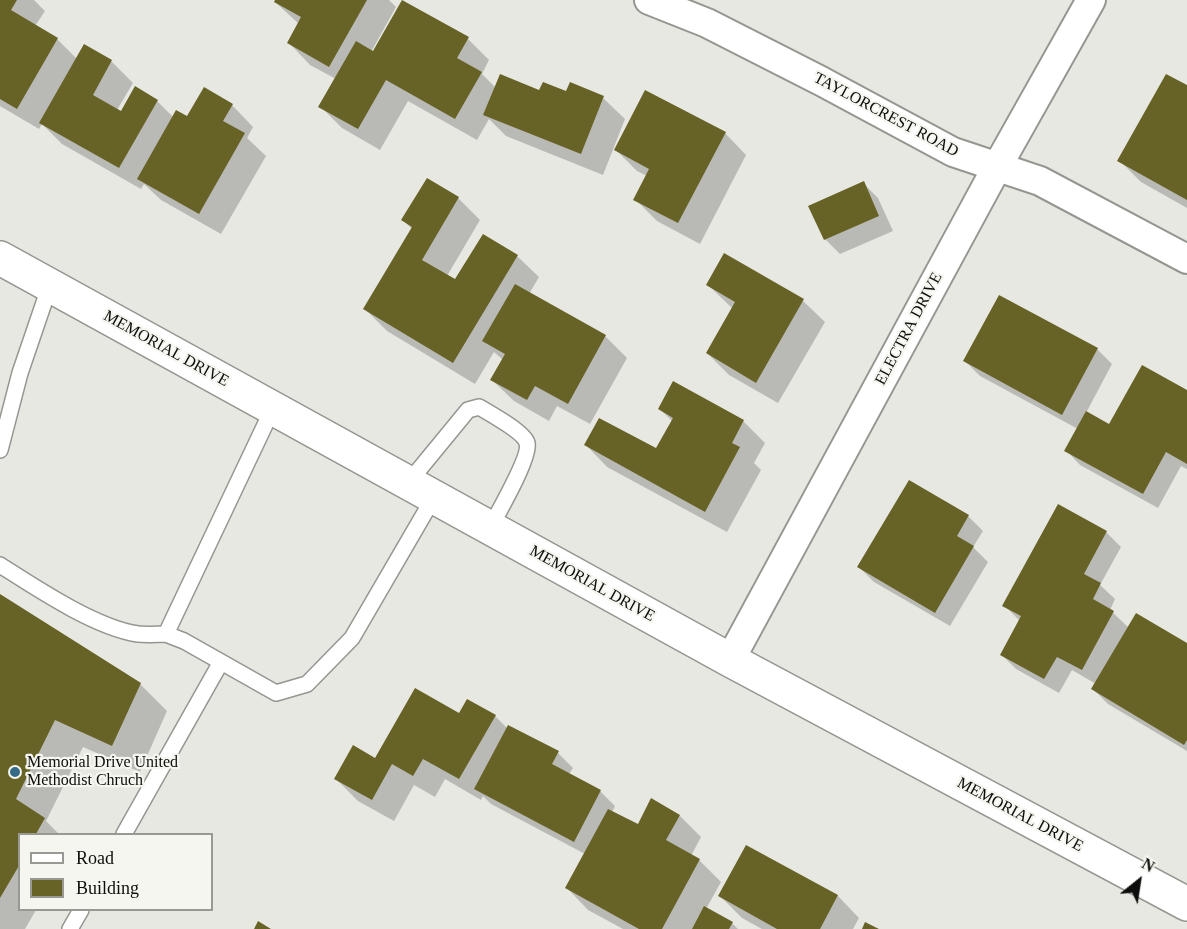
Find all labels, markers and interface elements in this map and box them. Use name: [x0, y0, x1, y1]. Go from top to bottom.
street label: TAYLORCREST ROAD: [810, 69, 962, 161]
street label: ELECTRA DRIVE: [871, 269, 947, 389]
street label: MEMORIAL DRIVE: [100, 307, 232, 391]
street label: MEMORIAL DRIVE: [526, 542, 658, 626]
place label: Memorial Drive United Methodist Chruch: [27, 753, 178, 791]
marker: Memorial Drive United Methodist Chruch: [8, 765, 22, 779]
street label: MEMORIAL DRIVE: [954, 774, 1086, 856]
legend: [18, 833, 213, 911]
text: Road: [76, 848, 114, 868]
north arrow: [1109, 851, 1169, 911]
text: N: [1139, 855, 1158, 875]
text: Building: [76, 878, 139, 898]

